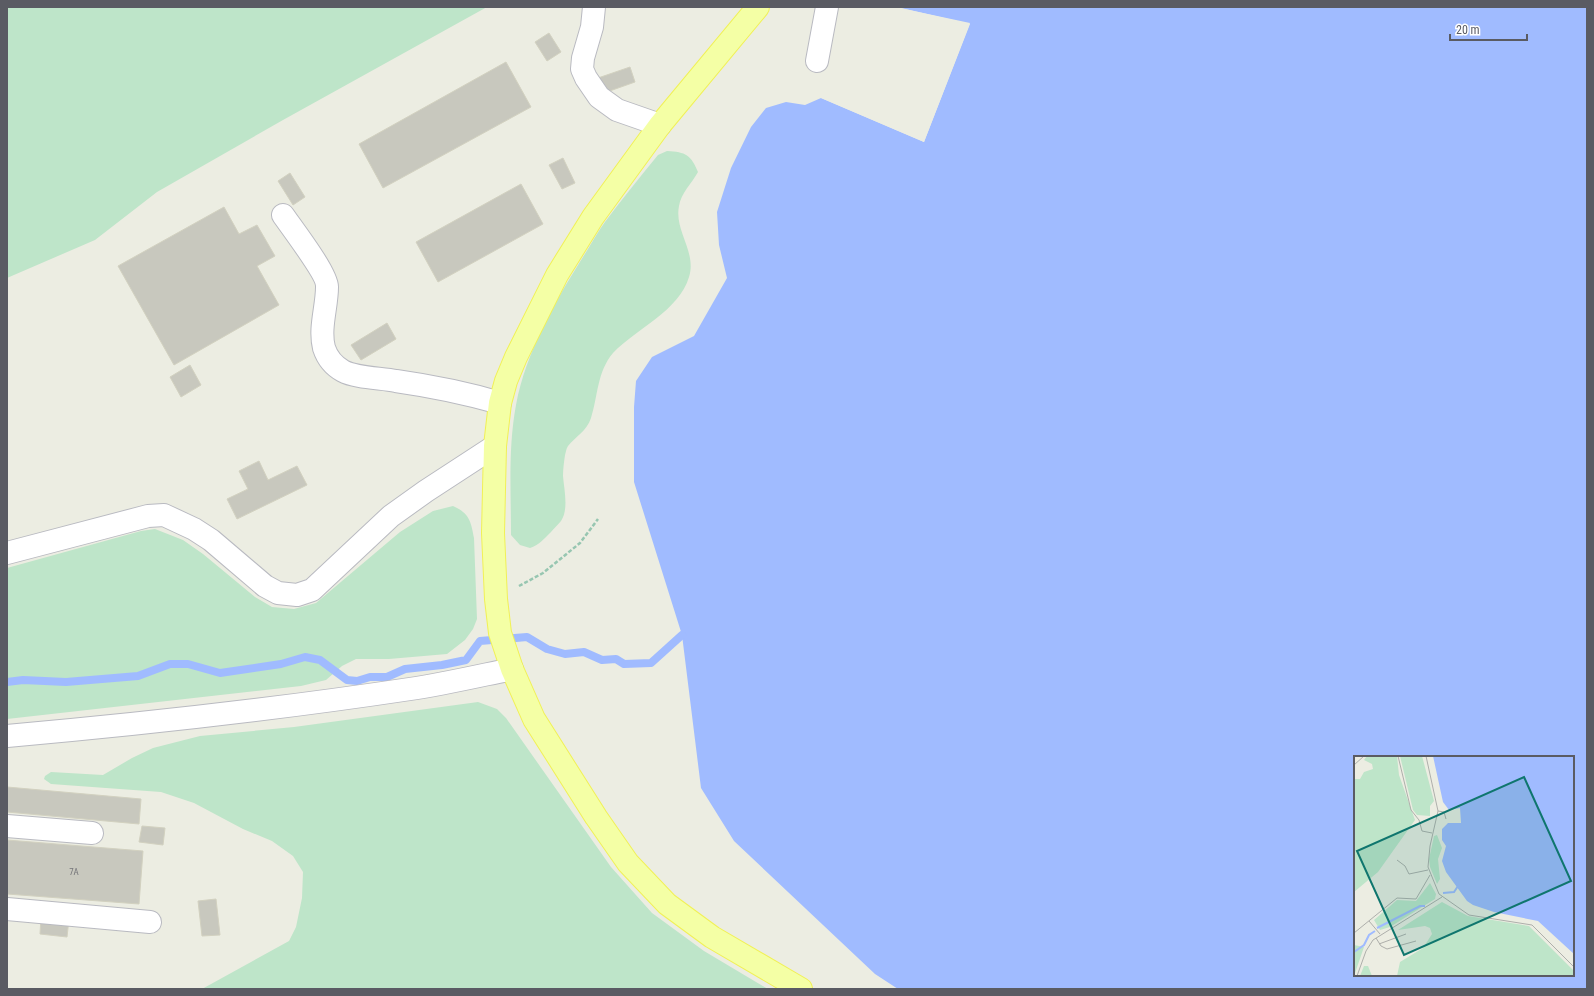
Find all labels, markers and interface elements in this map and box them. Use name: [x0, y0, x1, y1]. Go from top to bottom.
scale bar: [1450, 16, 1527, 42]
text: 20 m: [1456, 23, 1480, 37]
inset map: [1354, 756, 1574, 976]
house number: 7А: [69, 867, 79, 877]

